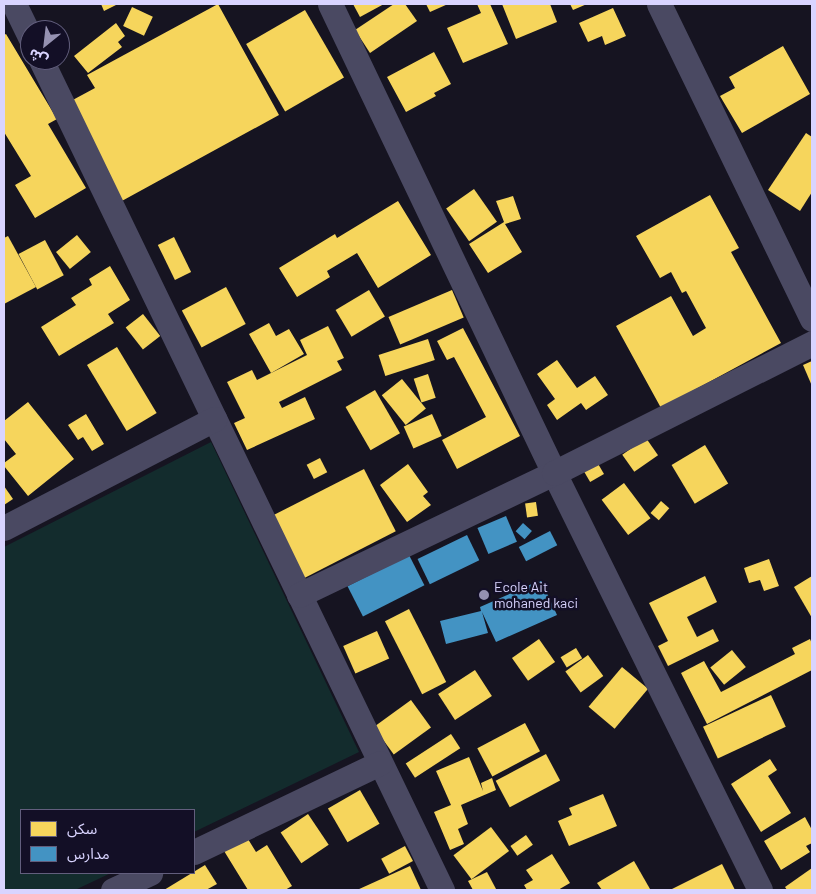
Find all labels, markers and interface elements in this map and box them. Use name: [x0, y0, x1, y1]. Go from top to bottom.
north arrow: [20, 20, 70, 70]
text: ش: [25, 46, 50, 70]
place label: Ecole Ait mohaned kaci: [494, 579, 578, 612]
marker: Ecole Ait mohaned kaci: [478, 589, 490, 601]
legend: [20, 809, 195, 874]
text: سكن: [67, 819, 97, 837]
text: مدارس: [67, 844, 110, 862]

